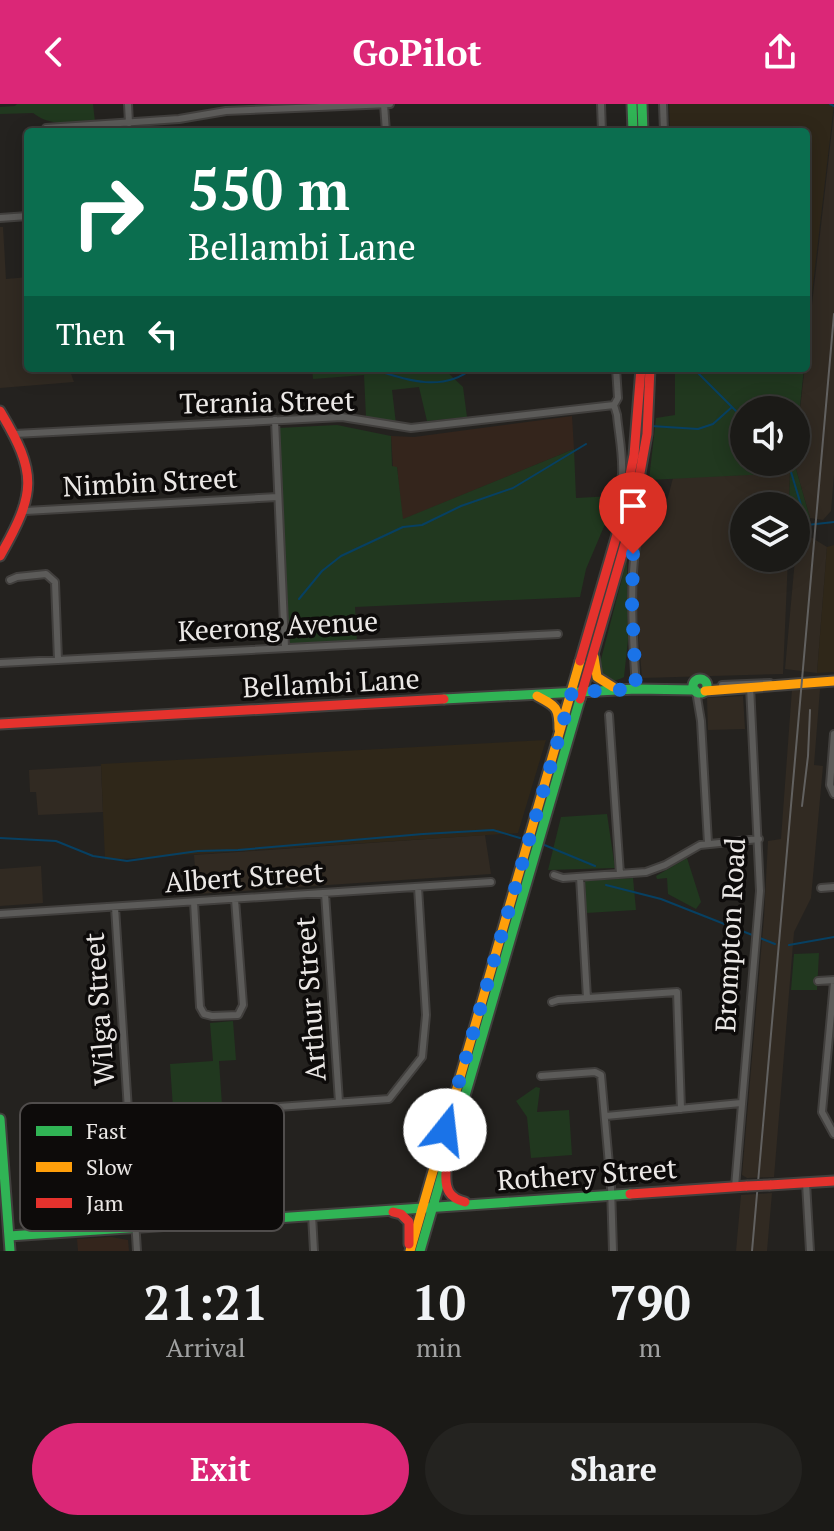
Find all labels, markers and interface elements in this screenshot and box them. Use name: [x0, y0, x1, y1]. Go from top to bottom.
text: GoPilot: [352, 29, 482, 76]
icon: back: [32, 30, 76, 74]
icon: share: [758, 30, 802, 74]
text: 550 m: [188, 152, 350, 226]
icon: right: [56, 160, 160, 264]
text: Bellambi Lane: [188, 223, 416, 270]
icon: left: [141, 312, 185, 356]
text: Then: [56, 314, 125, 354]
street label: Terania Street: [179, 381, 356, 422]
map controls: [730, 396, 810, 572]
button: sound: [730, 396, 810, 476]
street label: Nimbin Street: [62, 458, 239, 505]
pin: [599, 472, 667, 554]
icon: arrive: [611, 484, 655, 528]
button: layers: [730, 492, 810, 572]
street label: Keerong Avenue: [177, 602, 379, 649]
street label: Bellambi Lane: [242, 659, 420, 706]
street label: Brompton Road: [706, 837, 753, 1033]
street label: Albert Street: [163, 852, 325, 901]
street label: Arthur Street: [285, 915, 334, 1083]
street label: Wilga Street: [75, 931, 122, 1087]
position arrow: [403, 1088, 487, 1172]
legend: [20, 1103, 284, 1231]
text: Fast: [86, 1116, 127, 1145]
street label: Rothery Street: [496, 1149, 679, 1198]
text: Slow: [86, 1152, 133, 1181]
text: Jam: [86, 1188, 124, 1217]
text: 21:21: [143, 1270, 268, 1334]
text: 10: [412, 1270, 466, 1334]
text: 790: [609, 1270, 691, 1334]
text: Arrival: [166, 1330, 246, 1364]
text: min: [416, 1330, 462, 1364]
text: m: [639, 1330, 661, 1364]
button: Exit: [32, 1423, 409, 1515]
button: Share: [425, 1423, 802, 1515]

